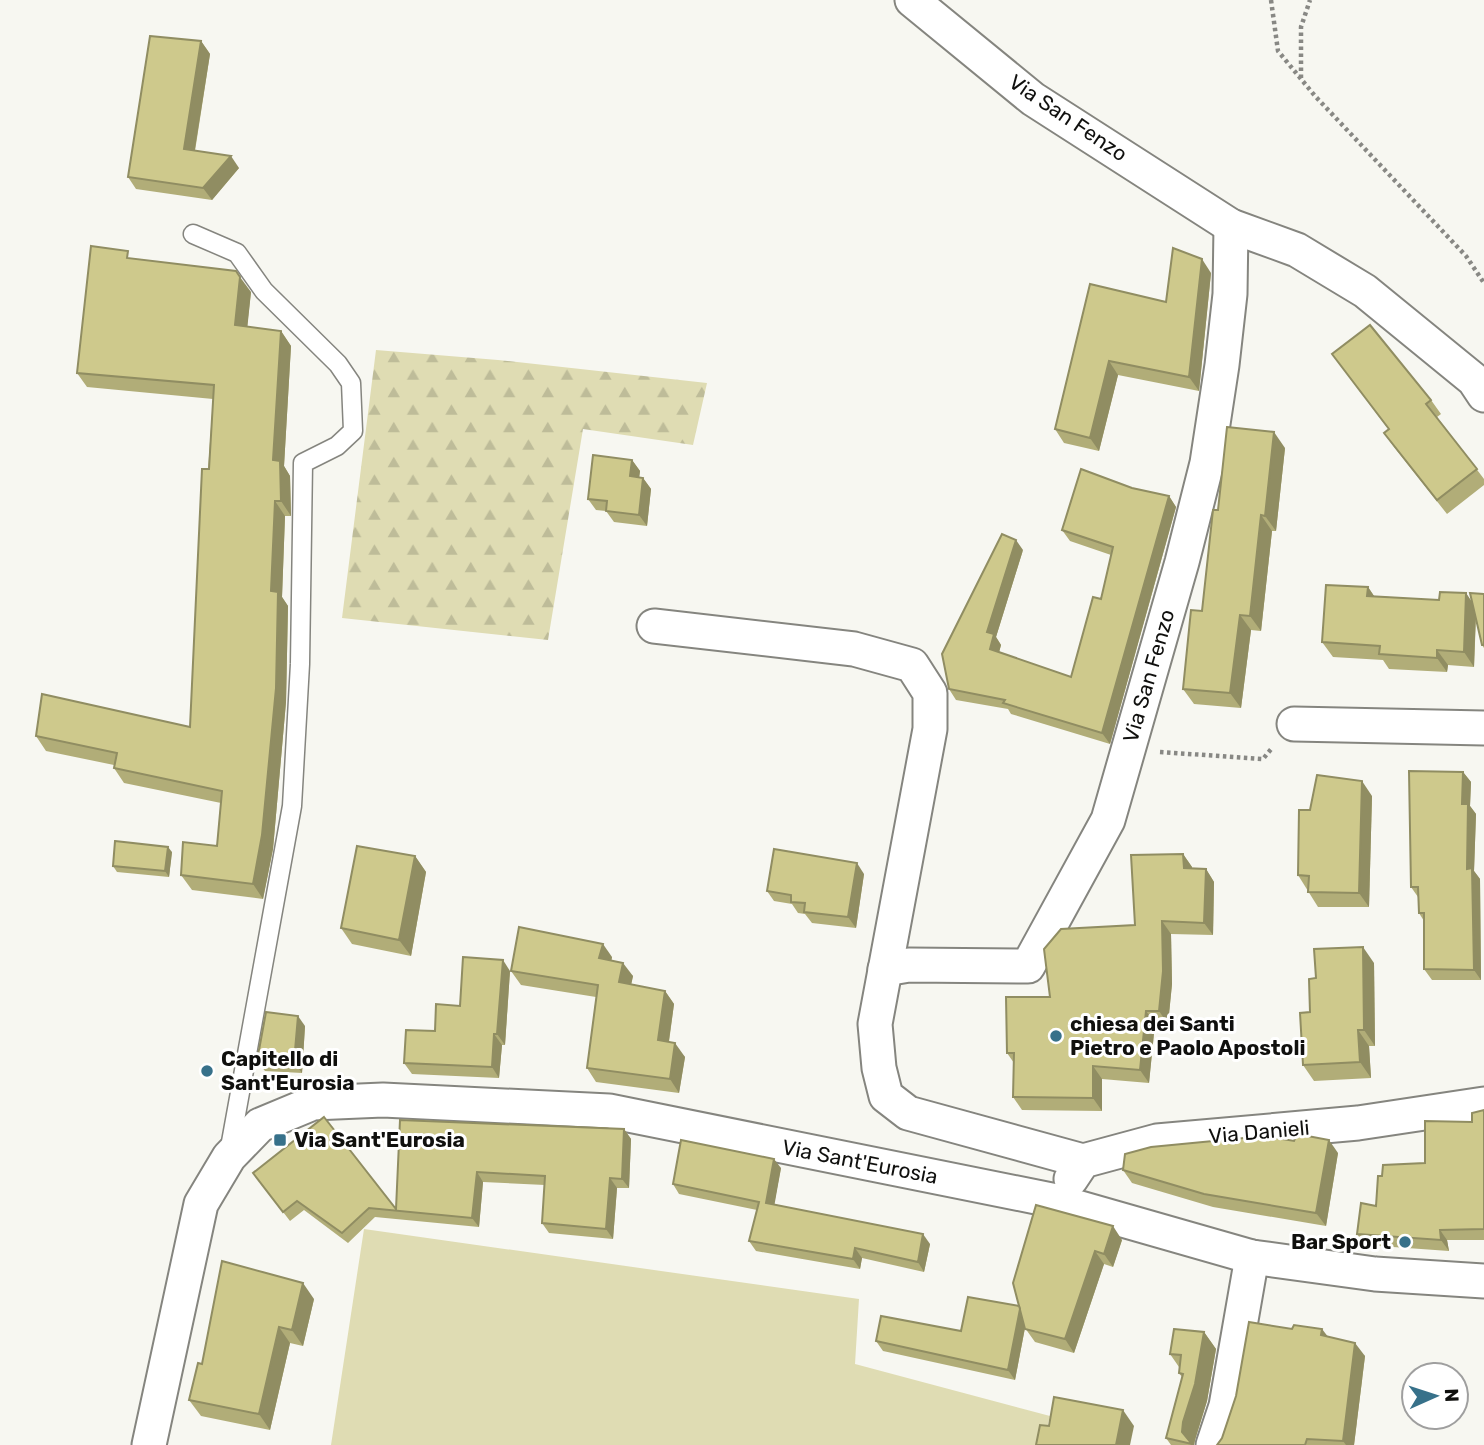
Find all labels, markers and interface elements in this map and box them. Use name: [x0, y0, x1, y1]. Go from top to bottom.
street label: Via San Fenzo: [1004, 69, 1132, 166]
street label: Via San Fenzo: [1118, 606, 1179, 745]
place label: chiesa dei Santi Pietro e Paolo Apostoli: [1070, 1011, 1305, 1060]
marker: chiesa dei Santi Pietro e Paolo Apostoli: [1048, 1028, 1064, 1044]
place label: Capitello di Sant'Eurosia: [221, 1046, 355, 1095]
marker: Capitello di Sant'Eurosia: [199, 1063, 215, 1079]
street label: Via Danieli: [1207, 1115, 1311, 1148]
place label: Via Sant'Eurosia: [294, 1127, 465, 1152]
marker: Via Sant'Eurosia: [272, 1132, 288, 1148]
street label: Via Sant'Eurosia: [780, 1134, 940, 1189]
place label: Bar Sport: [1291, 1229, 1391, 1254]
marker: Bar Sport: [1397, 1234, 1413, 1250]
north arrow: [1400, 1361, 1470, 1431]
text: N: [1440, 1388, 1463, 1403]

